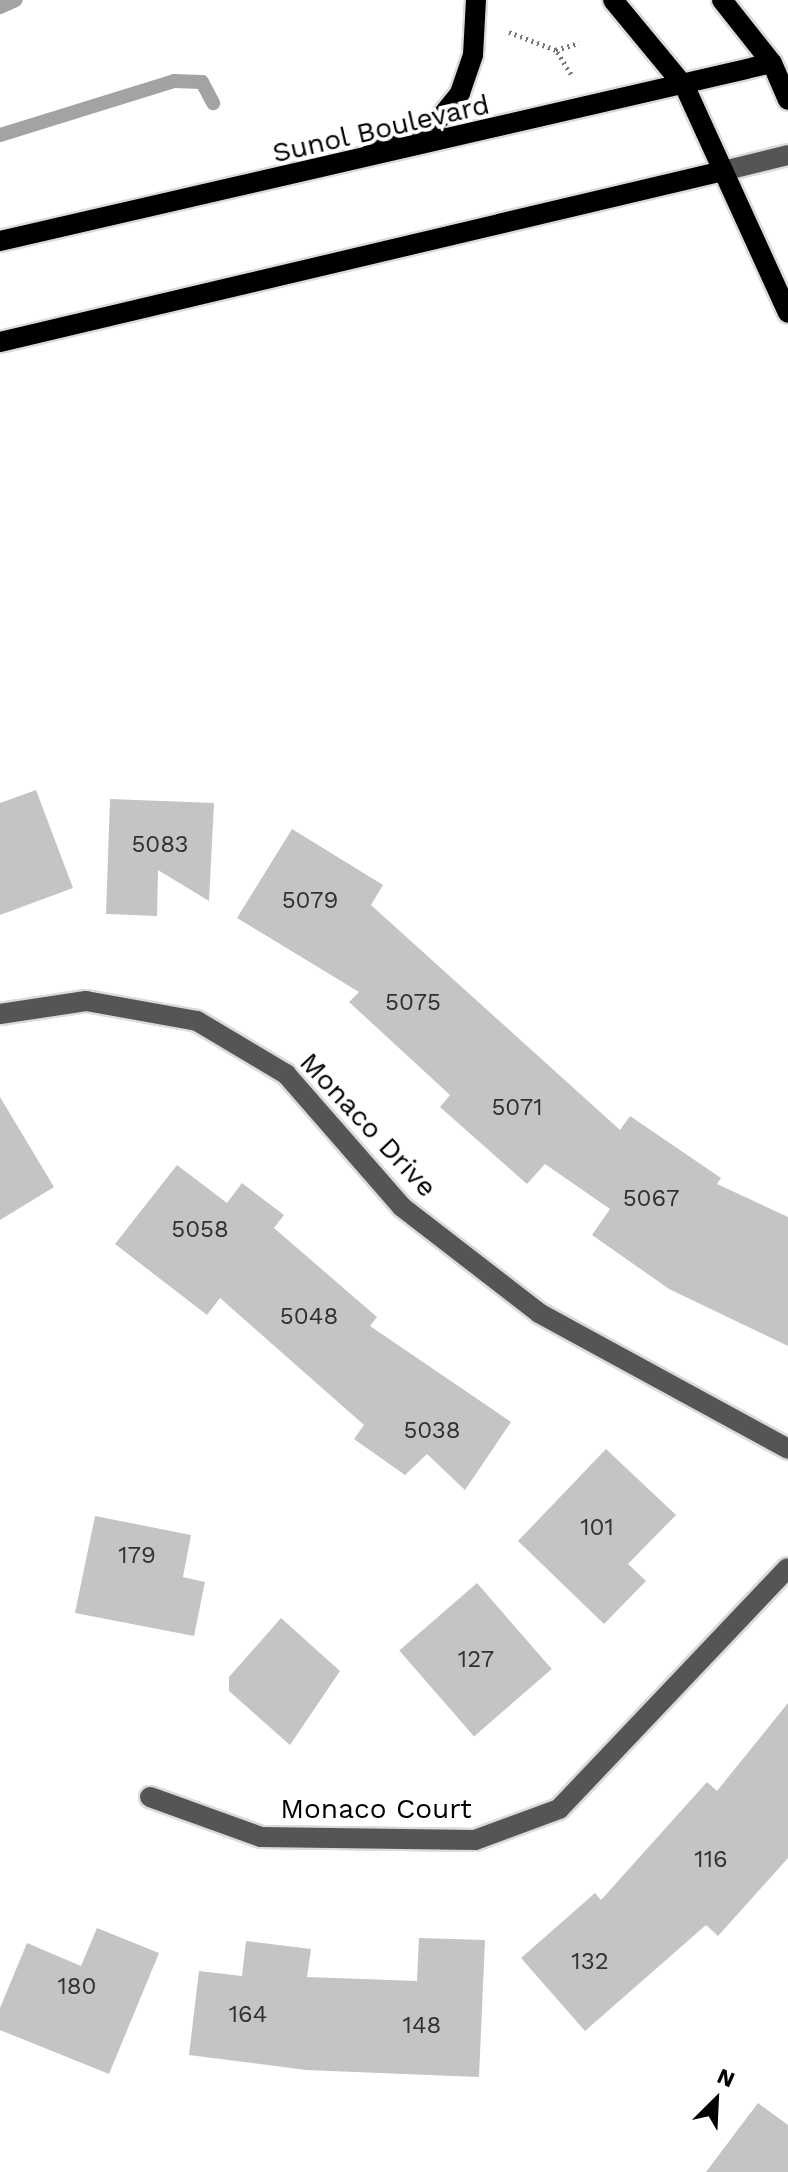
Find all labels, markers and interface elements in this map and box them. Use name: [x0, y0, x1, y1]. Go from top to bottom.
street label: Sunol Boulevard: [269, 88, 493, 170]
house number: 5083: [131, 831, 189, 859]
house number: 5079: [282, 887, 338, 915]
house number: 5075: [385, 989, 441, 1017]
street label: Monaco Drive: [293, 1046, 443, 1204]
house number: 5071: [491, 1094, 543, 1122]
house number: 5067: [623, 1185, 679, 1213]
house number: 5058: [171, 1216, 229, 1244]
house number: 5048: [280, 1303, 338, 1331]
house number: 5038: [403, 1417, 461, 1445]
house number: 101: [580, 1514, 614, 1542]
house number: 179: [118, 1542, 156, 1570]
house number: 127: [458, 1646, 494, 1674]
street label: Monaco Court: [280, 1792, 472, 1826]
house number: 116: [694, 1846, 728, 1874]
house number: 132: [571, 1948, 609, 1976]
house number: 180: [57, 1973, 97, 2001]
house number: 164: [229, 2001, 267, 2029]
house number: 148: [403, 2012, 441, 2040]
north arrow: [676, 2060, 756, 2140]
text: N: [713, 2063, 739, 2092]

